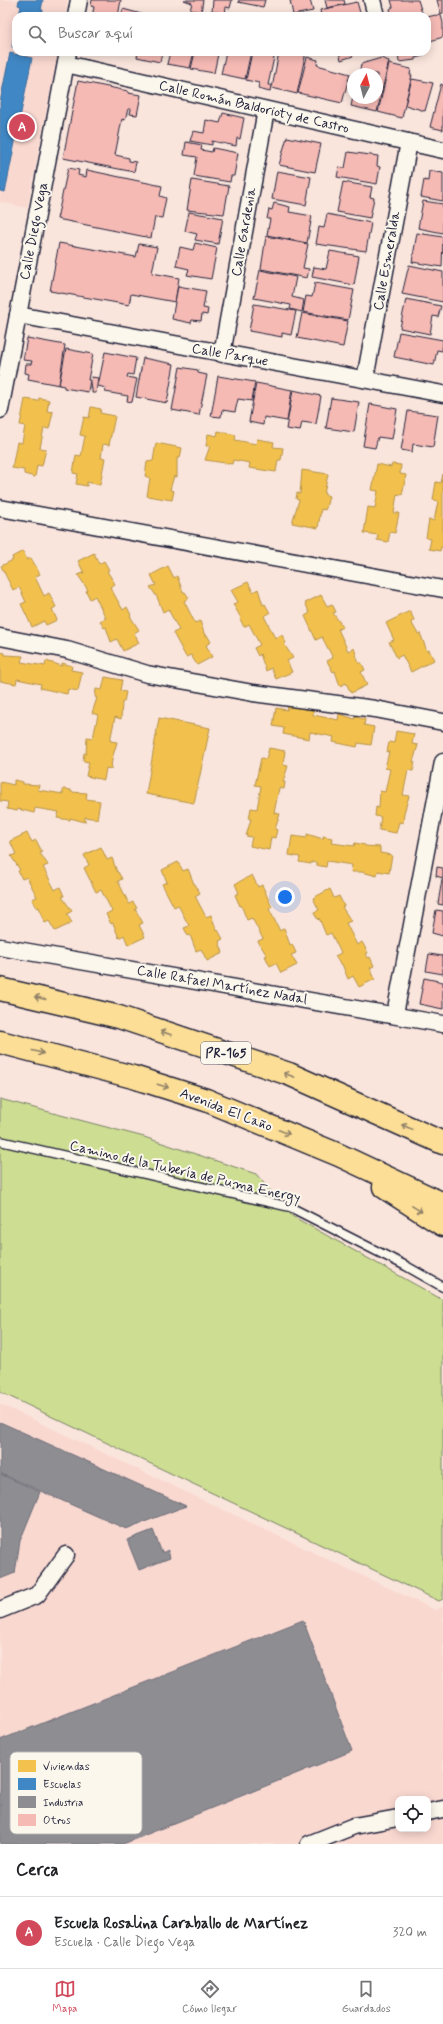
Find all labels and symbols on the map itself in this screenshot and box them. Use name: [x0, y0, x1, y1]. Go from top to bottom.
north arrow: [347, 68, 383, 104]
street label: Calle Román Baldorioty de Castro: [157, 76, 351, 138]
pin: A: [9, 112, 35, 142]
street label: Calle Diego Vega: [16, 181, 54, 282]
street label: Calle Gardenia: [227, 186, 261, 278]
street label: Calle Esmeralda: [369, 209, 405, 312]
street label: Calle Parque: [190, 339, 270, 371]
your location: [275, 887, 295, 907]
street label: Calle Rafael Martínez Nadal: [135, 961, 309, 1009]
one-way arrow: [34, 994, 47, 1002]
one-way arrow: [160, 1028, 172, 1036]
road number: PR-165: [201, 1042, 251, 1064]
one-way arrow: [31, 1048, 44, 1056]
one-way arrow: [283, 1070, 295, 1078]
one-way arrow: [157, 1083, 169, 1091]
street label: Avenida El Caño: [177, 1084, 275, 1136]
one-way arrow: [402, 1123, 414, 1130]
one-way arrow: [278, 1129, 290, 1137]
street label: Camino de la Tubería de Puma Energy: [68, 1137, 302, 1208]
one-way arrow: [411, 1206, 423, 1214]
legend: [10, 1752, 142, 1834]
text: Viviendas: [43, 1760, 90, 1774]
text: Escuelas: [43, 1778, 81, 1792]
text: Industria: [43, 1796, 83, 1810]
text: Otros: [43, 1814, 71, 1828]

